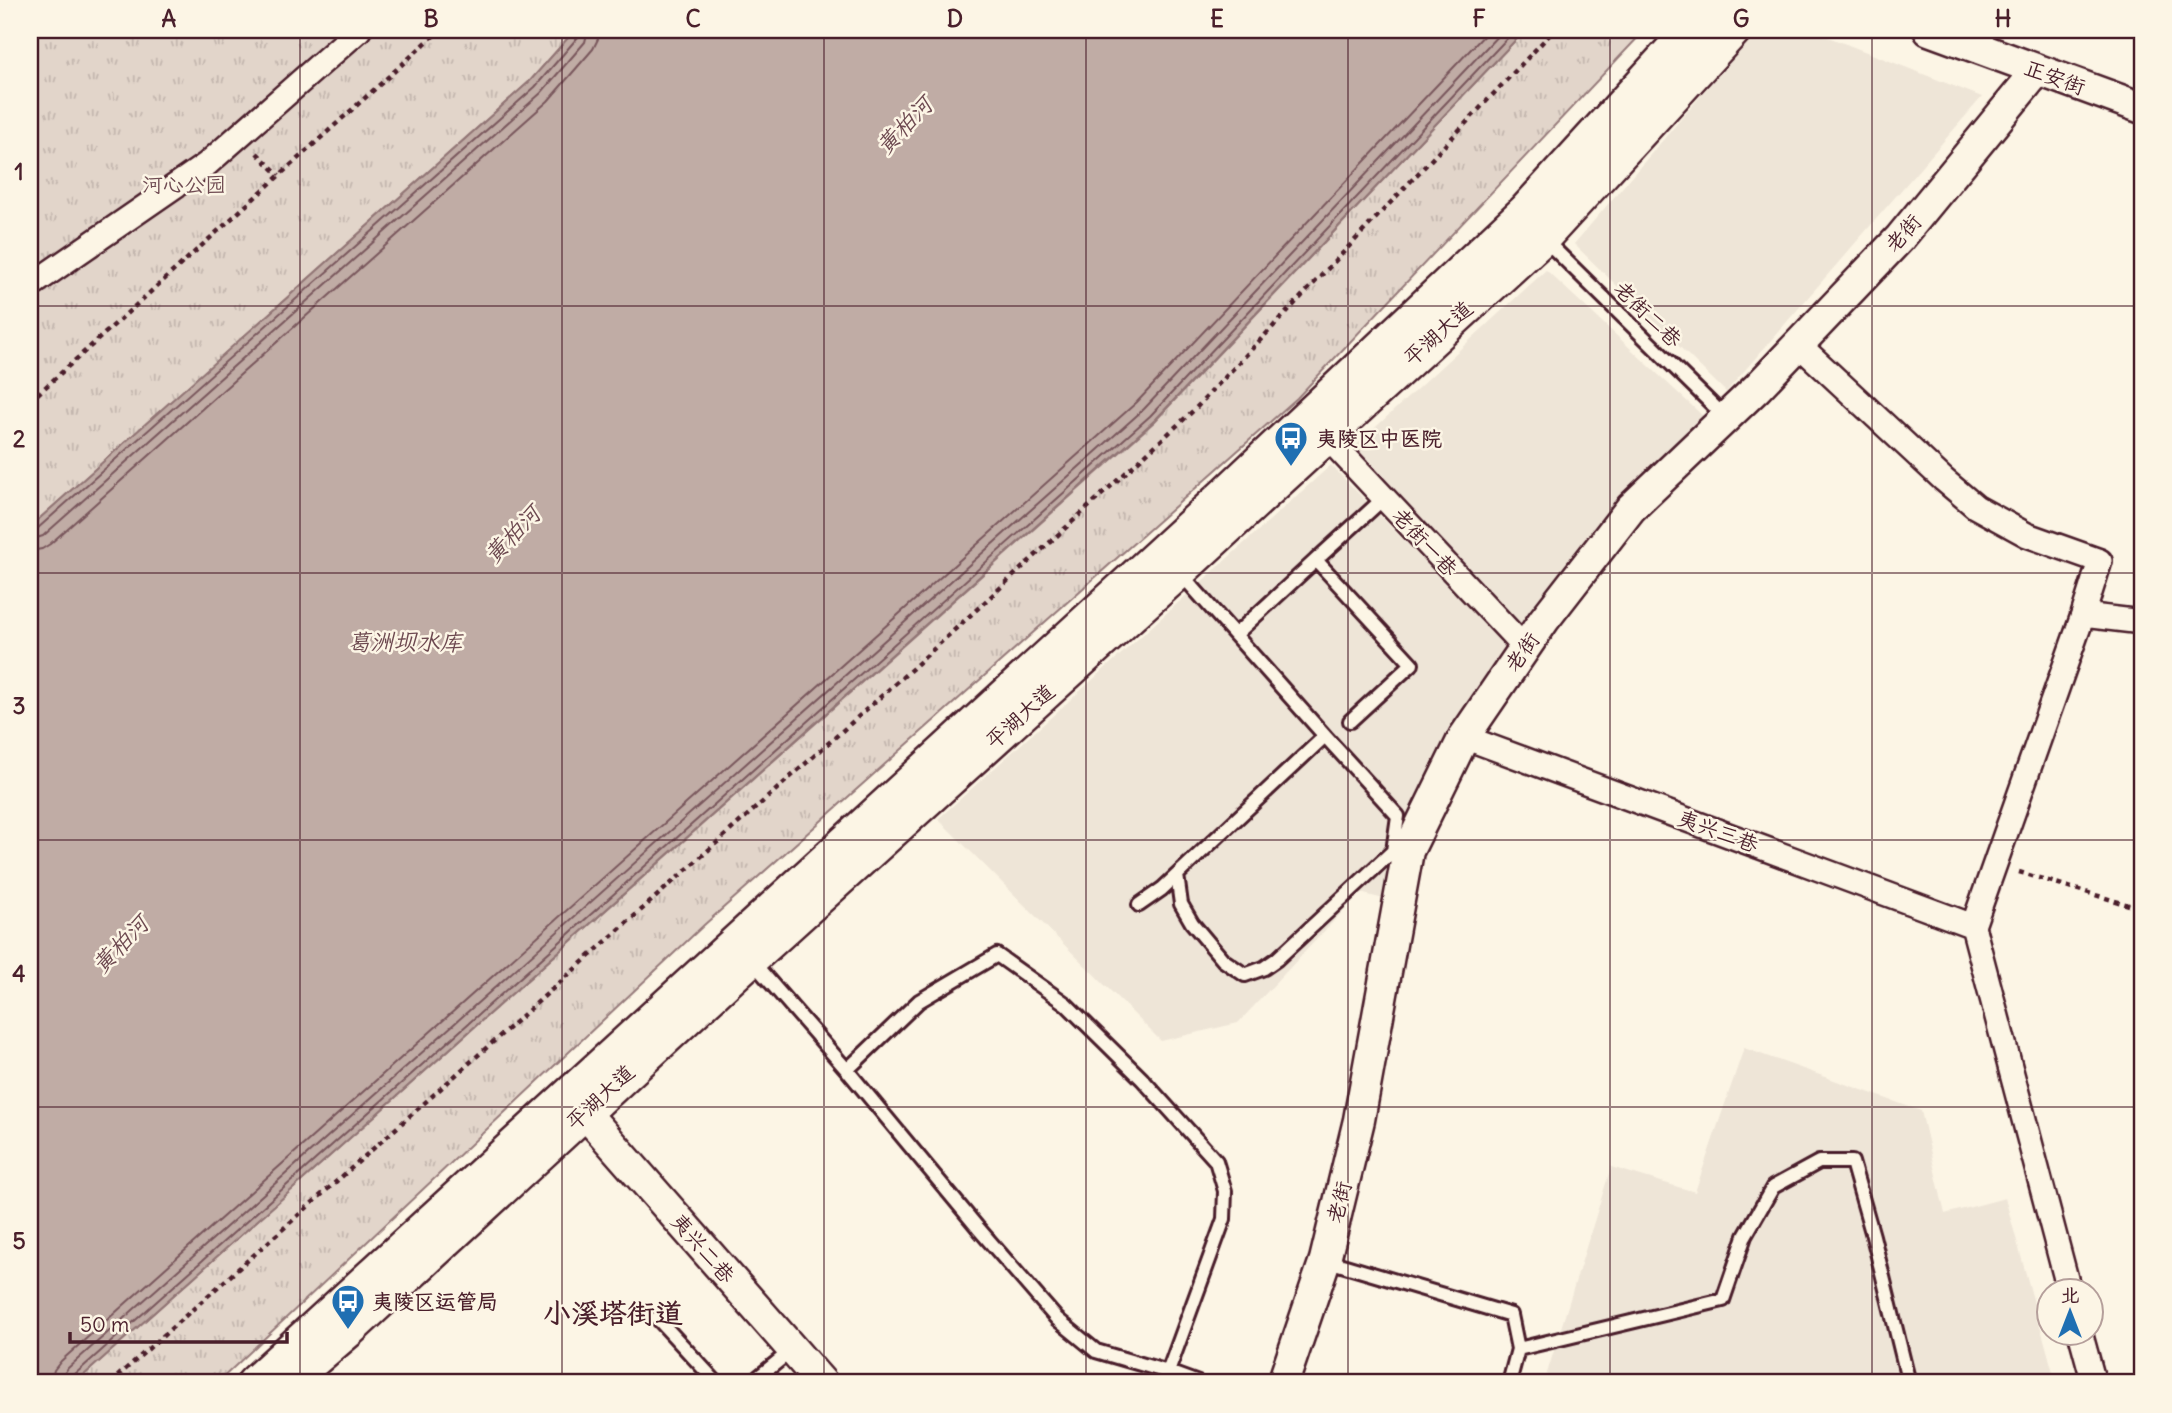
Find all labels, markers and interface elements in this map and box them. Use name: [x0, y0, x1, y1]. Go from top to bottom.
text: A: [162, 4, 177, 33]
text: B: [423, 4, 439, 33]
text: C: [685, 4, 701, 33]
text: D: [947, 4, 963, 33]
text: E: [1210, 4, 1224, 33]
text: F: [1472, 4, 1486, 33]
text: G: [1733, 4, 1749, 33]
text: H: [1995, 4, 2011, 33]
street label: 正安街: [2021, 54, 2089, 100]
water label: 黄柏河: [870, 87, 941, 160]
text: 1: [14, 157, 24, 186]
park label: 河心公园: [142, 171, 226, 198]
street label: 老街: [1879, 208, 1927, 258]
street label: 老街二巷: [1608, 275, 1688, 353]
street label: 平湖大道: [1398, 295, 1478, 371]
bus stop icon: 夷陵区中医院: [1272, 419, 1310, 468]
text: 2: [13, 424, 26, 453]
place label: 夷陵区中医院: [1316, 425, 1442, 452]
water label: 黄柏河: [478, 496, 549, 569]
street label: 老街一巷: [1386, 502, 1464, 582]
water label: 葛洲坝水库: [348, 627, 465, 656]
street label: 老街: [1499, 627, 1545, 677]
street label: 平湖大道: [980, 678, 1060, 754]
text: 3: [12, 691, 26, 720]
street label: 夷兴三巷: [1674, 804, 1762, 858]
water label: 黄柏河: [86, 906, 157, 979]
text: 4: [12, 959, 26, 988]
street label: 平湖大道: [560, 1058, 640, 1136]
street label: 老街: [1321, 1178, 1357, 1226]
street label: 夷兴二巷: [665, 1207, 741, 1289]
text: 5: [12, 1226, 26, 1255]
north arrow: [2036, 1276, 2106, 1346]
bus stop icon: 夷陵区运管局: [329, 1282, 367, 1331]
text: 北: [2060, 1283, 2080, 1307]
place label: 夷陵区运管局: [372, 1288, 498, 1315]
district label: 小溪塔街道: [543, 1295, 683, 1331]
scale bar: [70, 1301, 287, 1345]
text: 50 m: [80, 1311, 129, 1338]

